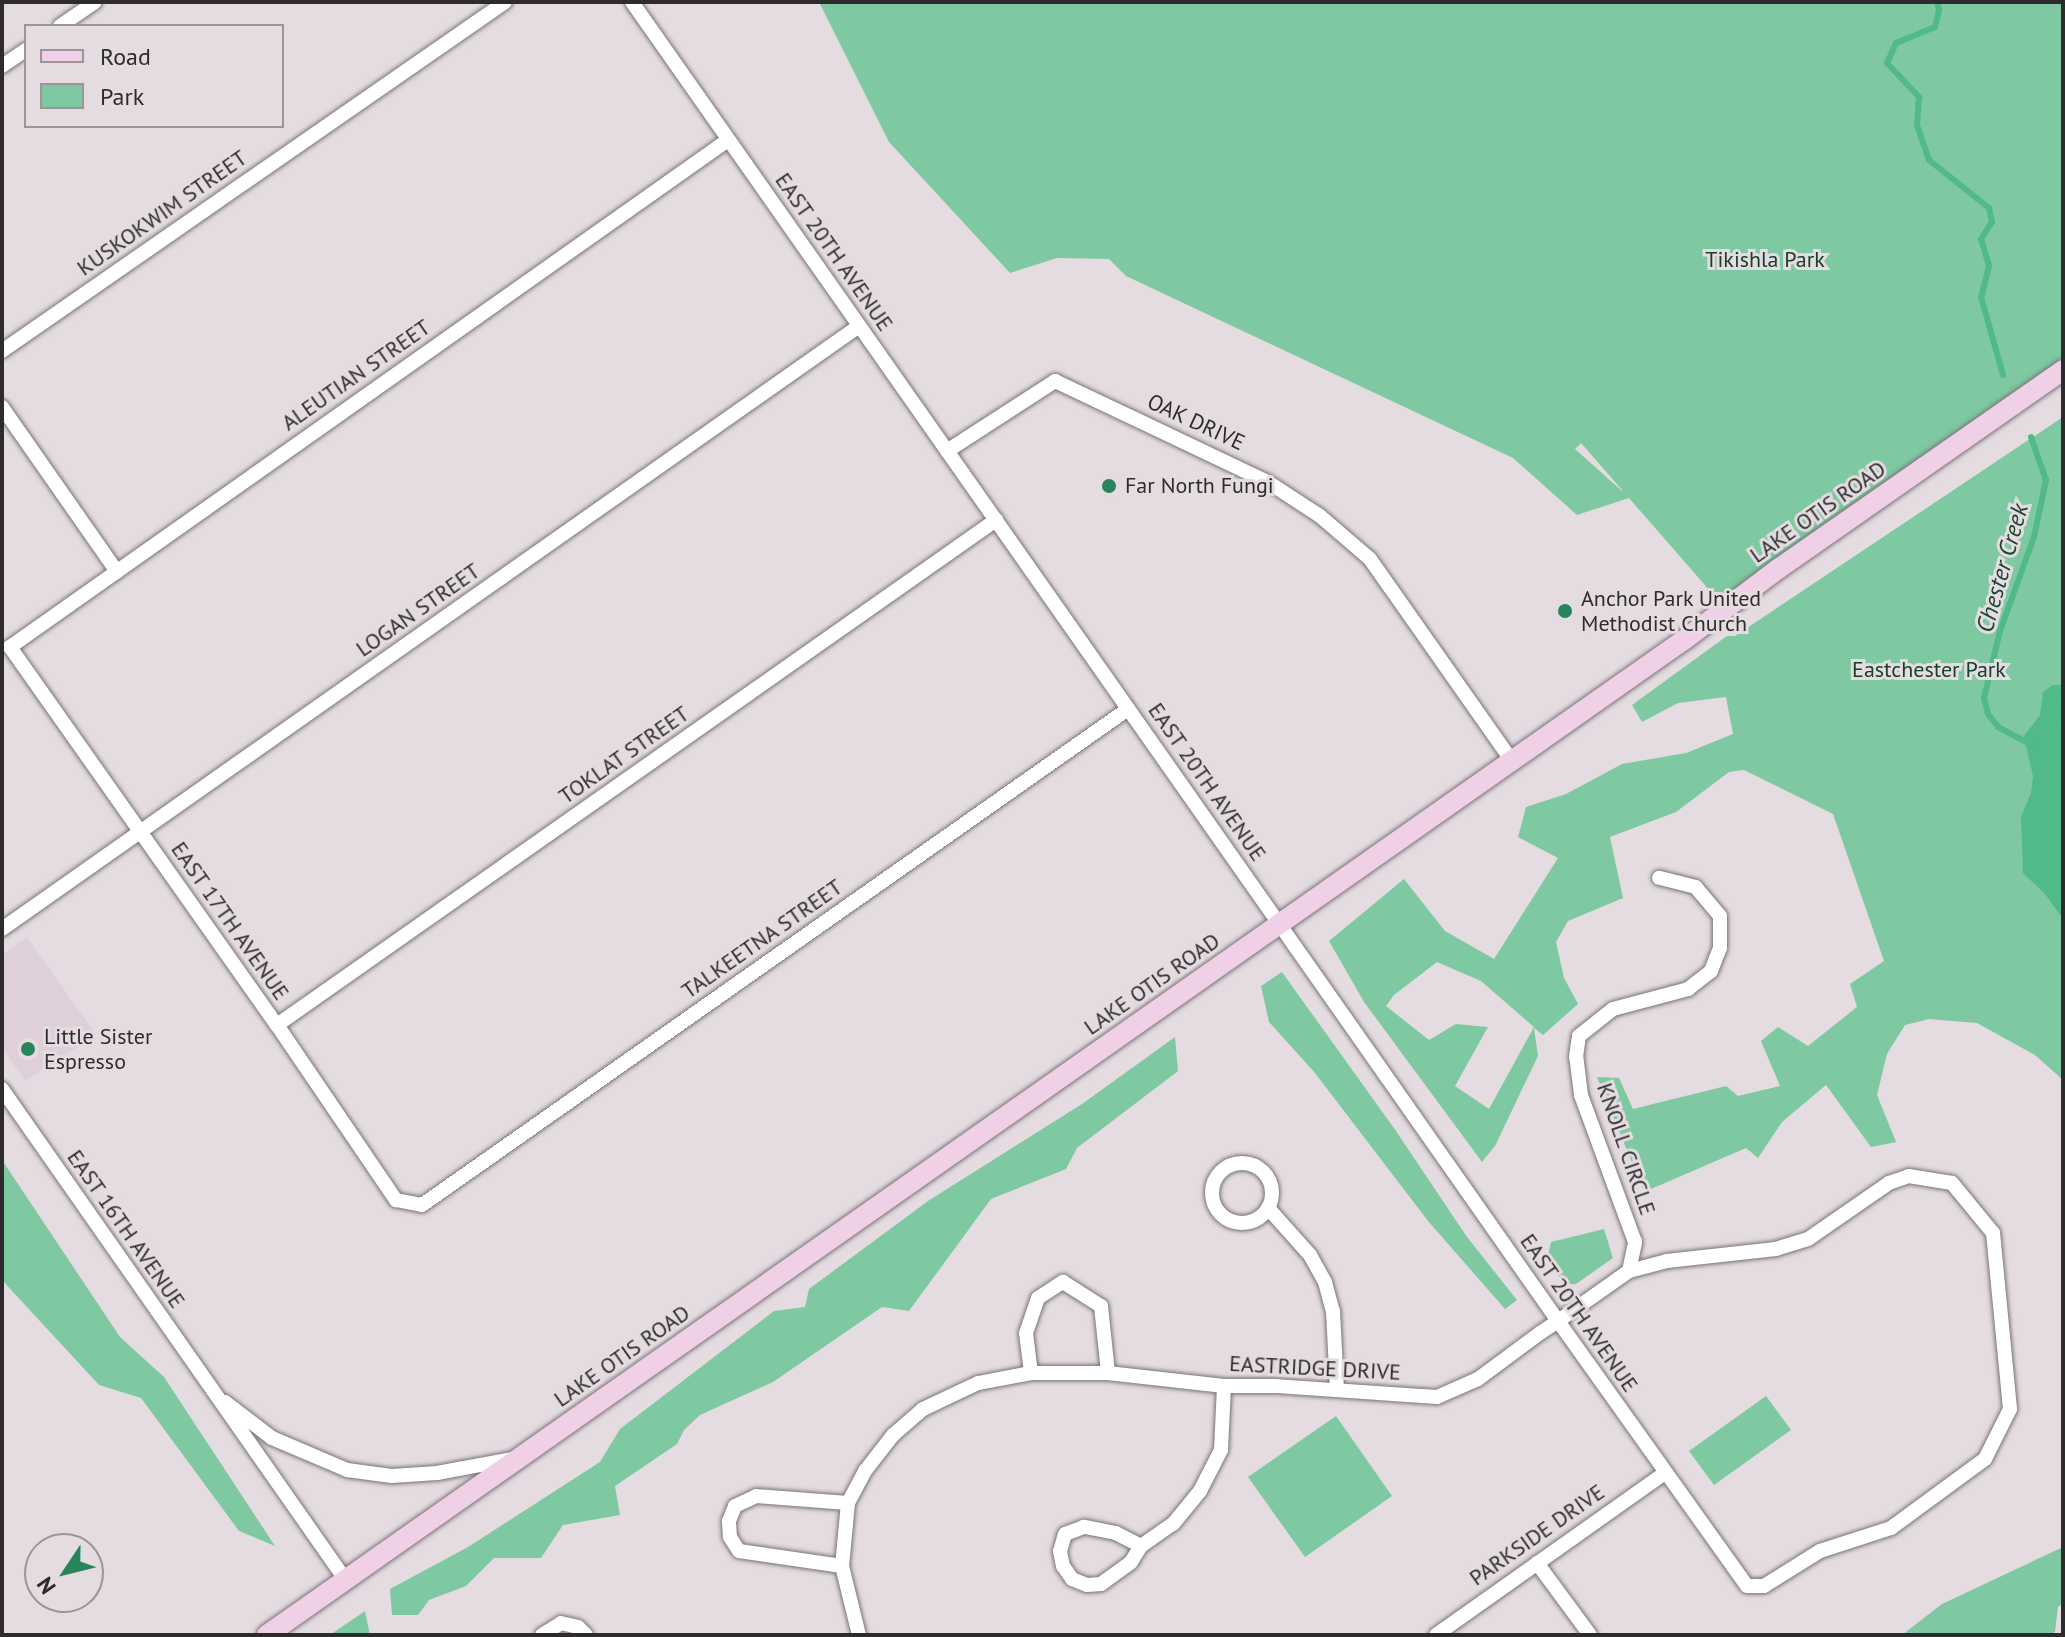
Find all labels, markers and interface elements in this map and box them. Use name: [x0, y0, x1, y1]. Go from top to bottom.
legend: [24, 24, 284, 128]
text: Road: [100, 41, 151, 72]
text: Park: [100, 81, 144, 112]
street label: KUSKOKWIM STREET: [72, 145, 252, 281]
street label: EAST 20TH AVENUE: [769, 167, 899, 337]
park label: Tikishla Park: [1705, 247, 1825, 273]
street label: ALEUTIAN STREET: [277, 314, 435, 436]
street label: OAK DRIVE: [1143, 388, 1249, 456]
street label: LAKE OTIS ROAD: [1745, 455, 1891, 569]
place label: Far North Fungi: [1125, 473, 1274, 499]
marker: Far North Fungi: [1100, 477, 1118, 495]
water label: Chester Creek: [1970, 500, 2034, 636]
street label: LOGAN STREET: [351, 558, 485, 662]
place label: Anchor Park United Methodist Church: [1581, 585, 1762, 636]
marker: Anchor Park United Methodist Church: [1556, 602, 1574, 620]
park label: Eastchester Park: [1852, 657, 2006, 683]
street label: EAST 20TH AVENUE: [1142, 697, 1272, 867]
street label: TOKLAT STREET: [554, 700, 694, 810]
street label: EAST 17TH AVENUE: [165, 836, 295, 1006]
street label: TALKEETNA STREET: [676, 874, 848, 1004]
street label: LAKE OTIS ROAD: [1079, 927, 1225, 1041]
place label: Little Sister Espresso: [44, 1023, 152, 1074]
marker: Little Sister Espresso: [19, 1040, 37, 1058]
street label: KNOLL CIRCLE: [1591, 1079, 1661, 1219]
street label: EAST 16TH AVENUE: [61, 1144, 191, 1314]
street label: EAST 20TH AVENUE: [1514, 1228, 1644, 1398]
street label: LAKE OTIS ROAD: [549, 1299, 695, 1413]
street label: EASTRIDGE DRIVE: [1229, 1350, 1401, 1386]
street label: PARKSIDE DRIVE: [1464, 1479, 1610, 1591]
north arrow: [24, 1533, 104, 1613]
text: N: [30, 1572, 62, 1600]

